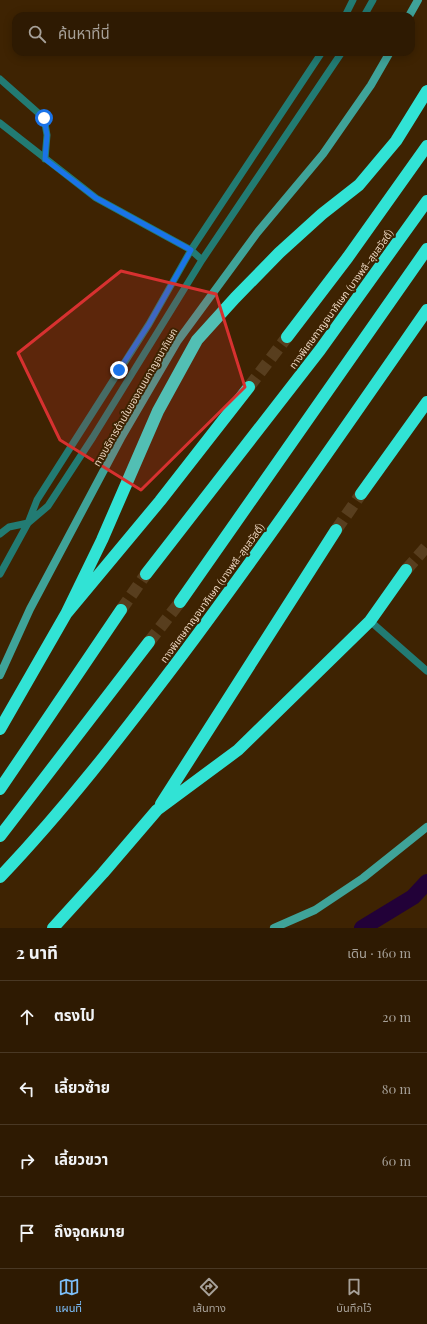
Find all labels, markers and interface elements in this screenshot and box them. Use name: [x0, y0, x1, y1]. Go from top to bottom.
search box: [12, 12, 415, 56]
icon: search: [26, 23, 48, 45]
text: ค้นหาที่นี่: [58, 23, 110, 43]
route start: [35, 109, 53, 127]
street label: ทางพิเศษกาญจนาภิเษก (บางพลี-สุขสวัสดิ์): [286, 226, 396, 372]
street label: ทางบริการด้านในของถนนกาญจนาภิเษก: [90, 325, 180, 469]
route end: [110, 361, 128, 379]
street label: ทางพิเศษกาญจนาภิเษก (บางพลี-สุขสวัสดิ์): [157, 520, 267, 666]
text: 2 นาที: [16, 941, 58, 963]
text: เดิน · 160 m: [347, 944, 411, 961]
text: ตรงไป: [54, 1005, 95, 1025]
icon: ahead: [16, 1006, 38, 1028]
text: 20 m: [382, 1008, 411, 1025]
text: เลี้ยวซ้าย: [54, 1077, 110, 1097]
icon: left: [16, 1078, 38, 1100]
text: 80 m: [382, 1080, 411, 1097]
text: เลี้ยวขวา: [54, 1149, 108, 1169]
icon: right: [16, 1150, 38, 1172]
text: 60 m: [382, 1152, 411, 1169]
text: ถึงจุดหมาย: [54, 1221, 125, 1241]
icon: arrive: [16, 1222, 38, 1244]
tab: แผนที่: [55, 1276, 82, 1317]
tab: เส้นทาง: [193, 1276, 226, 1317]
tab: บันทึกไว้: [336, 1276, 372, 1317]

